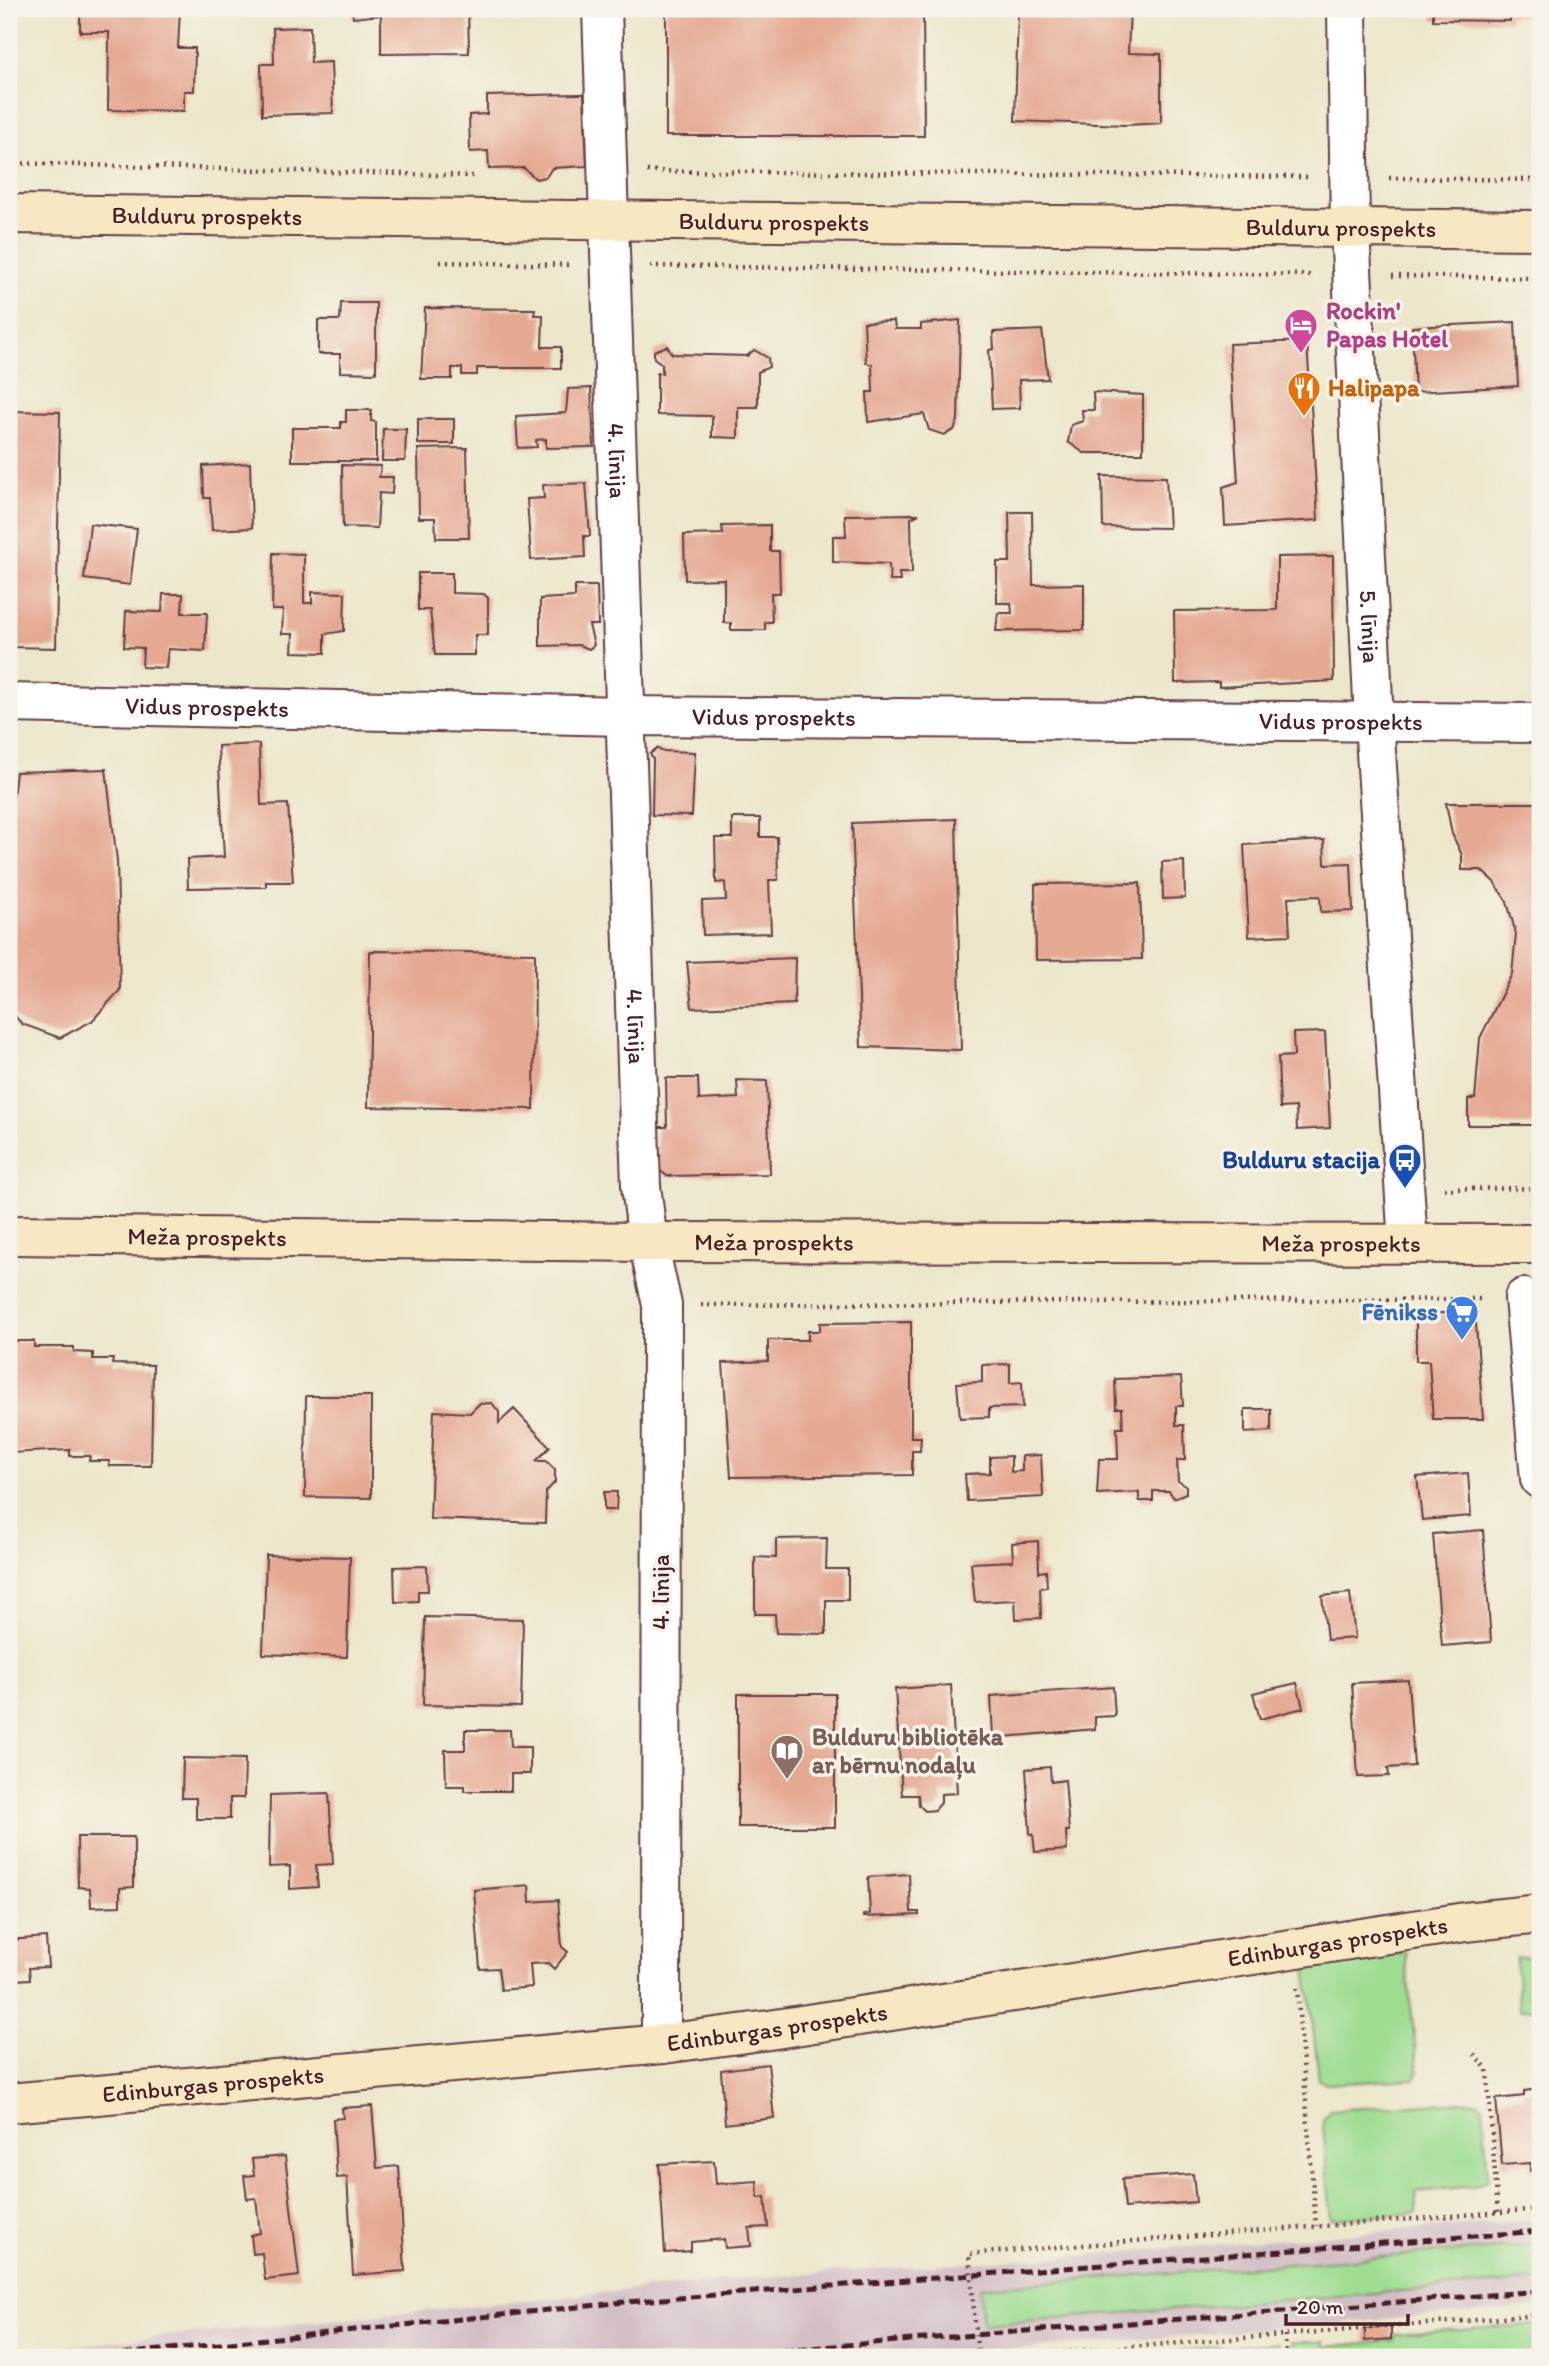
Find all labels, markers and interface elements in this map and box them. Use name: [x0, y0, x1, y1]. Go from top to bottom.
street label: Bulduru prospekts: [111, 200, 303, 231]
street label: Bulduru prospekts: [678, 206, 870, 237]
street label: Bulduru prospekts: [1245, 212, 1436, 243]
place label: Rockin' Papas Hotel: [1326, 296, 1448, 354]
hotel icon: Rockin' Papas Hotel: [1282, 306, 1320, 355]
restaurant icon: Halipapa: [1285, 369, 1323, 418]
place label: Halipapa: [1328, 373, 1420, 403]
street label: 4. līnija: [602, 423, 633, 499]
street label: 5. līnija: [1354, 589, 1386, 664]
street label: Vidus prospekts: [125, 690, 289, 723]
street label: Vidus prospekts: [692, 702, 856, 732]
street label: Vidus prospekts: [1259, 706, 1423, 736]
street label: 4. līnija: [620, 988, 652, 1065]
bus stop icon: Bulduru stacija: [1386, 1141, 1424, 1190]
place label: Bulduru stacija: [1222, 1145, 1381, 1175]
street label: Meža prospekts: [127, 1221, 287, 1252]
street label: Meža prospekts: [694, 1227, 854, 1256]
street label: Meža prospekts: [1261, 1228, 1421, 1258]
supermarket icon: Fēnikss: [1443, 1293, 1481, 1342]
place label: Fēnikss: [1362, 1297, 1438, 1326]
street label: 4. līnija: [646, 1554, 675, 1630]
place label: Bulduru bibliotēka ar bērnu nodaļu: [812, 1722, 1004, 1780]
library icon: Bulduru bibliotēka ar bērnu nodaļu: [768, 1732, 806, 1781]
street label: Edinburgas prospekts: [1225, 1910, 1450, 1973]
street label: Edinburgas prospekts: [665, 1997, 889, 2057]
street label: Edinburgas prospekts: [101, 2060, 325, 2109]
scale bar: [1286, 2282, 1409, 2326]
text: 20 m: [1297, 2294, 1344, 2319]

